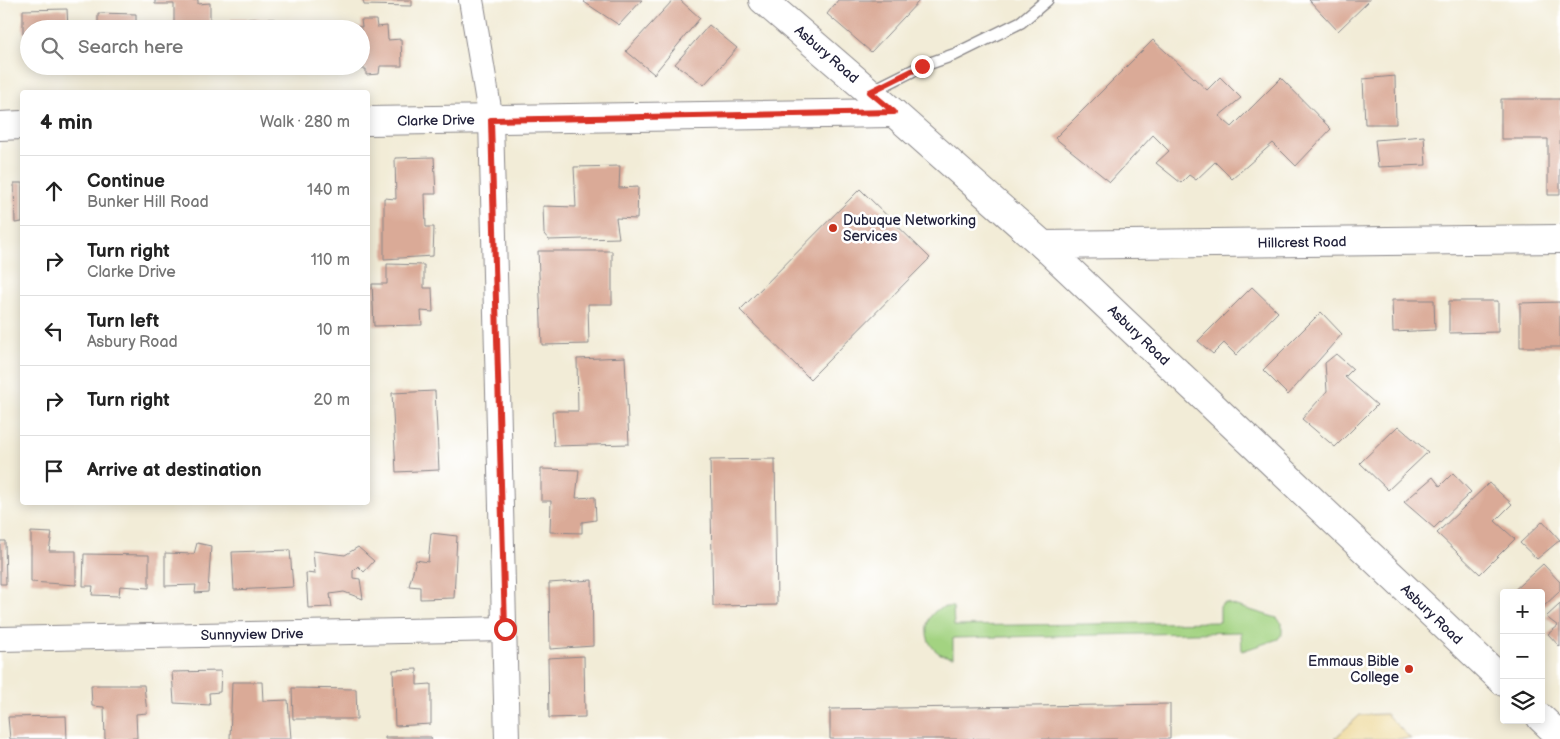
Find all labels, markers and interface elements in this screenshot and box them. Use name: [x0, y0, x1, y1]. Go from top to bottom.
search box: [20, 20, 370, 75]
street label: Asbury Road: [791, 22, 862, 87]
icon: search: [38, 34, 66, 62]
text: Search here: [78, 36, 183, 59]
route end: [911, 55, 934, 78]
text: 4 min: [40, 110, 93, 135]
street label: Clarke Drive: [397, 111, 475, 130]
text: Walk · 280 m: [260, 113, 350, 132]
text: Continue: [87, 170, 165, 193]
icon: ahead: [40, 177, 68, 205]
text: 140 m: [307, 181, 350, 200]
text: Bunker Hill Road: [87, 193, 209, 212]
place label: Dubuque Networking Services: [843, 212, 976, 245]
marker: Dubuque Networking Services: [827, 222, 839, 234]
street label: Hillcrest Road: [1257, 233, 1347, 252]
text: Turn right: [87, 240, 170, 263]
icon: right: [40, 247, 68, 275]
text: 110 m: [311, 251, 350, 270]
text: Clarke Drive: [87, 263, 176, 282]
street label: Asbury Road: [1104, 302, 1173, 369]
text: Turn left: [87, 310, 159, 333]
icon: left: [40, 317, 68, 345]
text: 10 m: [317, 321, 350, 340]
text: Asbury Road: [87, 333, 178, 352]
icon: right: [40, 387, 68, 415]
text: Turn right: [87, 389, 170, 412]
text: 20 m: [314, 391, 350, 410]
icon: arrive: [40, 457, 68, 485]
text: Arrive at destination: [87, 459, 262, 482]
street label: Asbury Road: [1397, 581, 1466, 648]
map controls: [1500, 589, 1545, 724]
button: +: [1500, 589, 1545, 634]
route start: [494, 618, 517, 641]
street label: Sunnyview Drive: [200, 625, 304, 644]
button: −: [1500, 634, 1545, 679]
place label: Emmaus Bible College: [1308, 653, 1399, 686]
marker: Emmaus Bible College: [1403, 663, 1415, 675]
button: layers: [1500, 679, 1545, 724]

